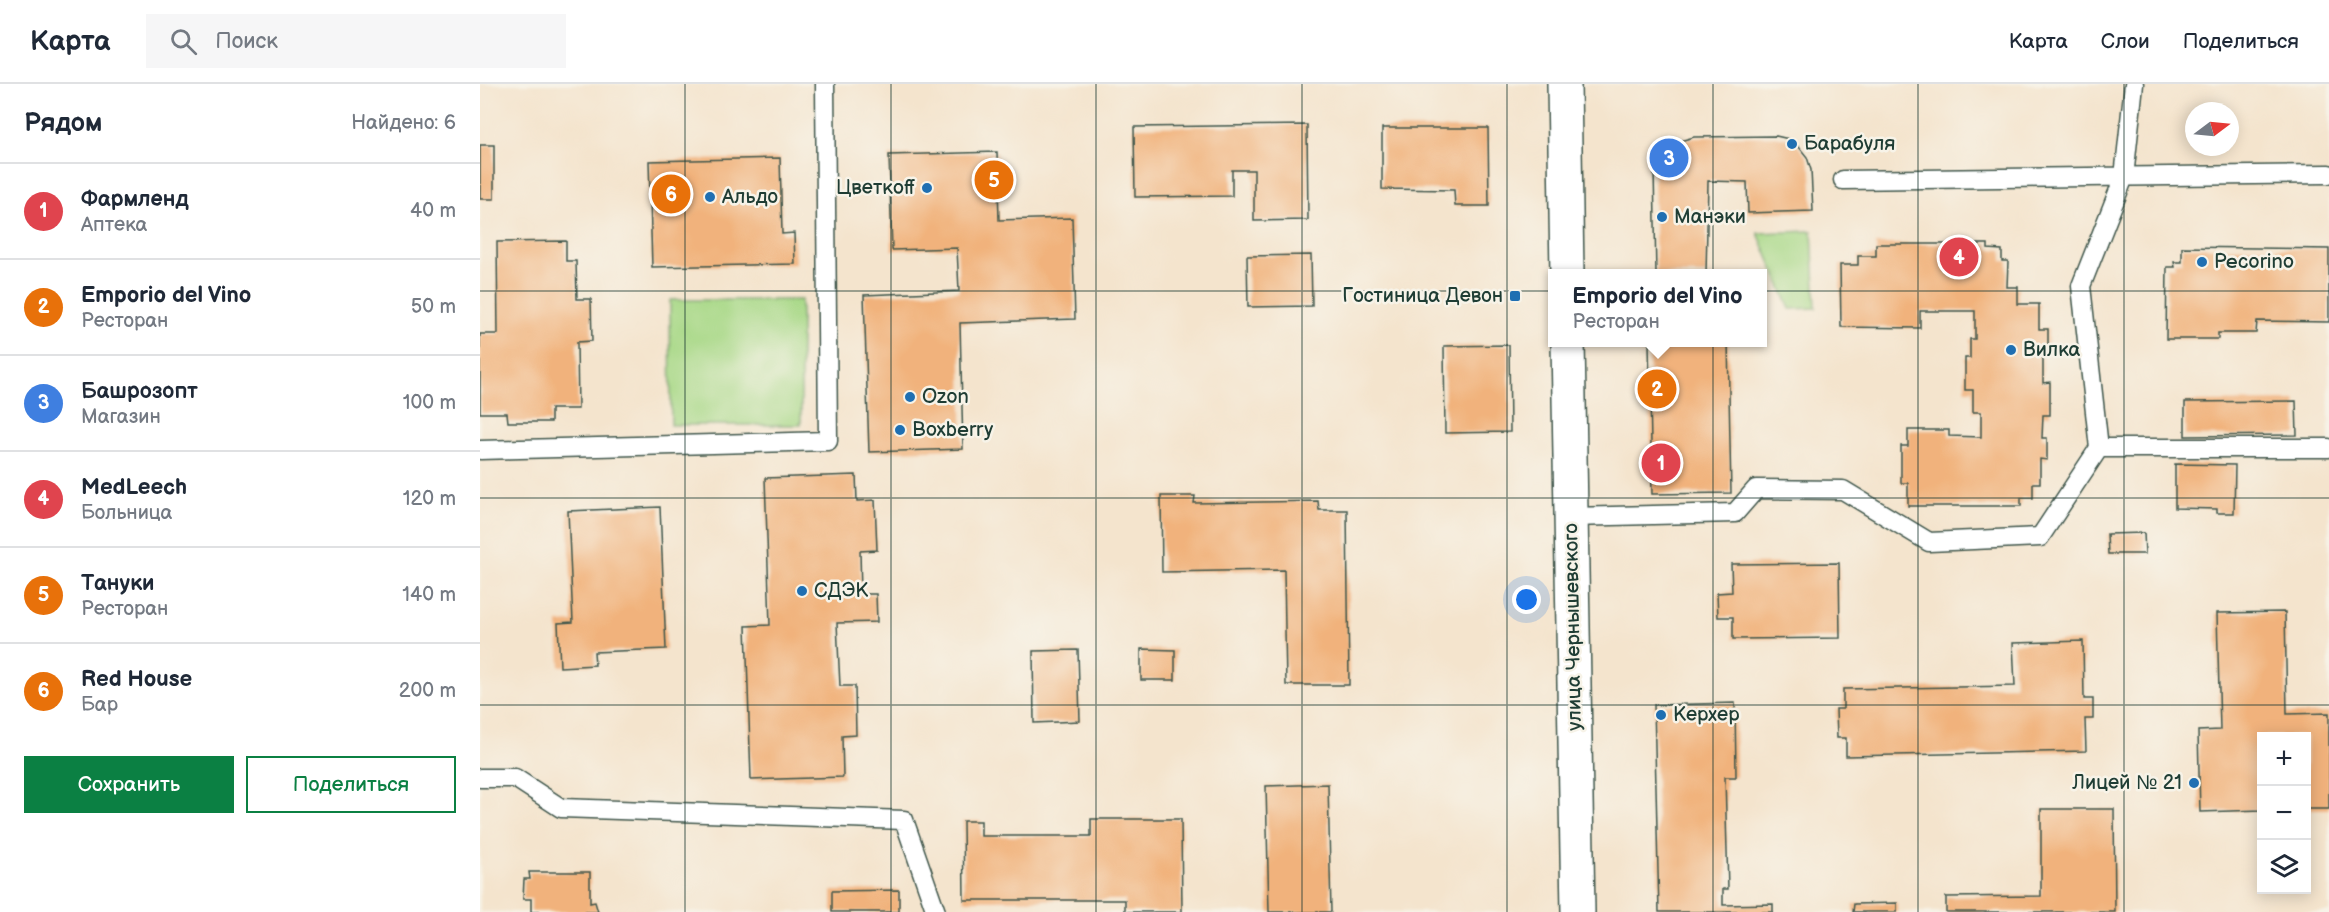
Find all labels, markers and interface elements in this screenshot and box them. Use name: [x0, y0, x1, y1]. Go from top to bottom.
search box: [146, 14, 566, 68]
text: Карта: [30, 25, 110, 58]
icon: search: [167, 25, 200, 58]
text: Поиск: [215, 28, 278, 55]
text: Карта: [2009, 29, 2068, 54]
text: Слои: [2101, 29, 2150, 54]
text: Поделиться: [2183, 29, 2299, 54]
north arrow: [2185, 102, 2239, 156]
text: Рядом: [24, 108, 102, 139]
text: Найдено: 6: [351, 111, 456, 135]
place label: Барабуля: [1804, 132, 1895, 156]
pin: 3: [1650, 136, 1688, 181]
marker: Барабуля: [1785, 137, 1799, 151]
pin: 5: [974, 158, 1014, 202]
pin: 6: [652, 172, 690, 216]
place label: Цветкoff: [836, 176, 915, 200]
marker: Цветкoff: [920, 181, 934, 195]
place label: Альдо: [721, 185, 778, 209]
text: Фармленд: [81, 186, 189, 213]
marker: Альдо: [703, 190, 717, 204]
text: 1: [39, 199, 48, 223]
text: 40 m: [410, 199, 456, 223]
place label: Манэки: [1674, 205, 1746, 229]
marker: Манэки: [1655, 210, 1669, 224]
text: Аптека: [81, 213, 147, 237]
pin: 4: [1940, 234, 1978, 279]
place label: Pecorino: [2214, 250, 2294, 274]
marker: Pecorino: [2195, 255, 2209, 269]
popup: [1548, 269, 1767, 347]
text: Emporio del Vino: [81, 282, 251, 309]
text: Emporio del Vino: [1572, 283, 1743, 310]
place label: Гостиница Девон: [1342, 284, 1503, 308]
marker: Гостиница Девон: [1508, 289, 1522, 303]
text: 2: [38, 295, 49, 319]
text: 50 m: [411, 295, 456, 319]
text: Ресторан: [81, 309, 168, 333]
text: Ресторан: [1572, 310, 1660, 334]
place label: Вилка: [2023, 338, 2081, 362]
marker: Вилка: [2004, 343, 2018, 357]
pin: 2: [1638, 366, 1676, 412]
text: Башрозопт: [81, 378, 198, 405]
place label: Ozon: [922, 385, 969, 409]
marker: Ozon: [903, 390, 917, 404]
text: 3: [38, 391, 49, 415]
text: 100 m: [403, 391, 456, 415]
text: Магазин: [81, 405, 161, 429]
place label: Boxberry: [912, 418, 993, 442]
marker: Boxberry: [893, 423, 907, 437]
pin: 1: [1642, 440, 1680, 485]
text: MedLeech: [81, 474, 187, 501]
text: 4: [38, 487, 49, 511]
text: 120 m: [403, 487, 456, 511]
text: Больница: [81, 501, 172, 525]
street label: улица Чернышевского: [1559, 523, 1587, 731]
text: Тануки: [81, 570, 154, 597]
place label: СДЭК: [814, 579, 868, 603]
text: 5: [38, 583, 49, 607]
text: 140 m: [402, 583, 456, 607]
marker: СДЭК: [795, 584, 809, 598]
your location: [1512, 585, 1541, 614]
text: Ресторан: [81, 597, 168, 621]
text: Red House: [81, 666, 192, 693]
text: 6: [37, 679, 50, 703]
text: 200 m: [399, 679, 456, 703]
text: Бар: [81, 693, 118, 717]
place label: Керхер: [1673, 703, 1740, 727]
marker: Керхер: [1654, 708, 1668, 722]
map controls: [2257, 732, 2311, 894]
button: +: [2257, 732, 2311, 786]
button: Сохранить: [24, 756, 234, 813]
button: Поделиться: [246, 756, 456, 813]
place label: Лицей № 21: [2071, 771, 2182, 795]
marker: Лицей № 21: [2187, 776, 2201, 790]
button: −: [2257, 786, 2311, 840]
button: layers: [2257, 840, 2311, 894]

